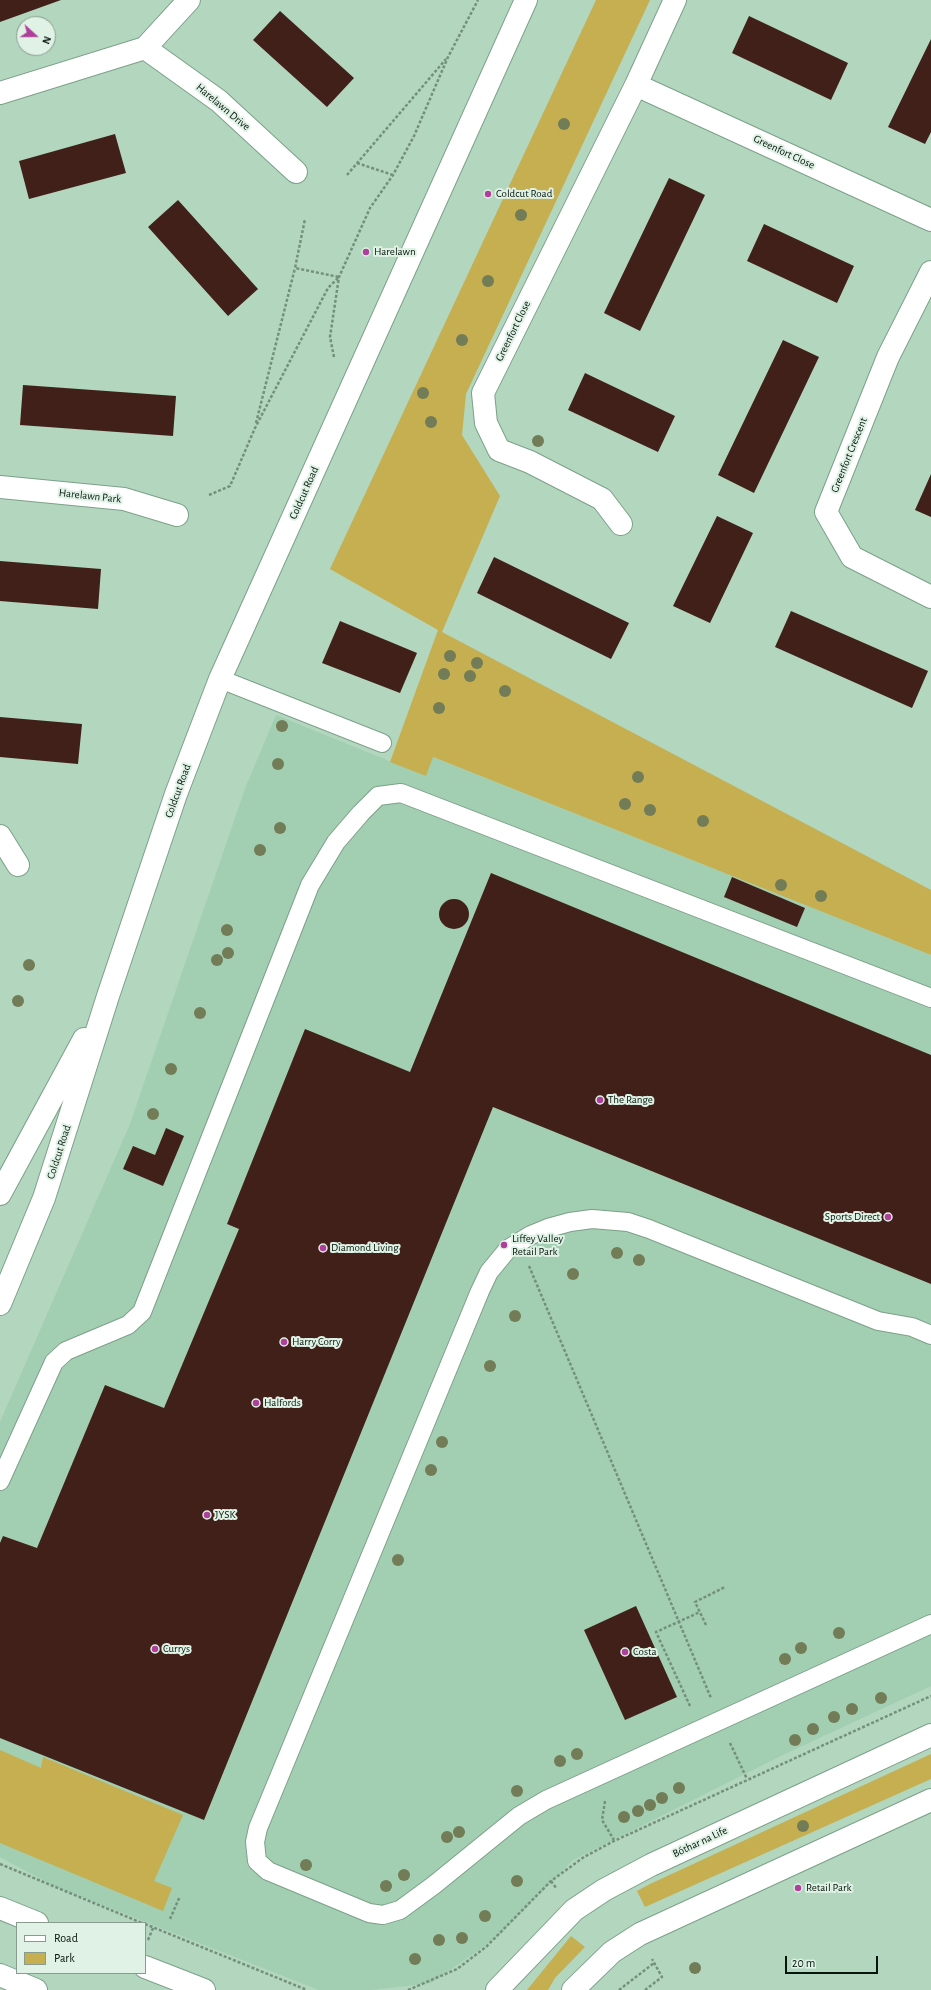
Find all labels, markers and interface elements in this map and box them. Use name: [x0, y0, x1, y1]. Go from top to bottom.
north arrow: [16, 16, 56, 56]
text: N: [40, 35, 53, 46]
street label: Harelawn Drive: [193, 81, 253, 133]
street label: Greenfort Close: [751, 132, 817, 172]
place label: Coldcut Road: [496, 187, 552, 201]
marker: Coldcut Road: [483, 189, 493, 199]
place label: Harelawn: [374, 245, 416, 259]
marker: Harelawn: [361, 247, 371, 257]
street label: Greenfort Close: [493, 298, 533, 364]
street label: Greenfort Crescent: [828, 416, 870, 494]
street label: Coldcut Road: [287, 465, 321, 521]
street label: Harelawn Park: [58, 486, 122, 506]
street label: Coldcut Road: [162, 762, 194, 820]
place label: The Range: [608, 1093, 653, 1107]
marker: The Range: [595, 1095, 605, 1105]
street label: Coldcut Road: [44, 1123, 74, 1181]
place label: Sports Direct: [825, 1210, 880, 1224]
marker: Sports Direct: [883, 1212, 893, 1222]
place label: Liffey Valley Retail Park: [512, 1232, 563, 1258]
marker: Liffey Valley Retail Park: [499, 1240, 509, 1250]
place label: Diamond Living: [331, 1241, 399, 1255]
marker: Diamond Living: [318, 1243, 328, 1253]
place label: Harry Corry: [292, 1335, 341, 1349]
marker: Harry Corry: [279, 1337, 289, 1347]
place label: Halfords: [264, 1396, 301, 1410]
marker: Halfords: [251, 1398, 261, 1408]
place label: JYSK: [215, 1508, 235, 1522]
marker: JYSK: [202, 1510, 212, 1520]
place label: Currys: [163, 1642, 190, 1656]
marker: Currys: [150, 1644, 160, 1654]
place label: Costa: [633, 1645, 657, 1659]
marker: Costa: [620, 1647, 630, 1657]
street label: Bóthar na Life: [671, 1824, 729, 1860]
place label: Retail Park: [806, 1881, 852, 1895]
marker: Retail Park: [793, 1883, 803, 1893]
legend: [16, 1922, 146, 1974]
text: Road: [54, 1932, 78, 1944]
scale bar: [787, 1948, 880, 1974]
text: Park: [54, 1952, 75, 1964]
text: 20 m: [792, 1957, 815, 1969]

